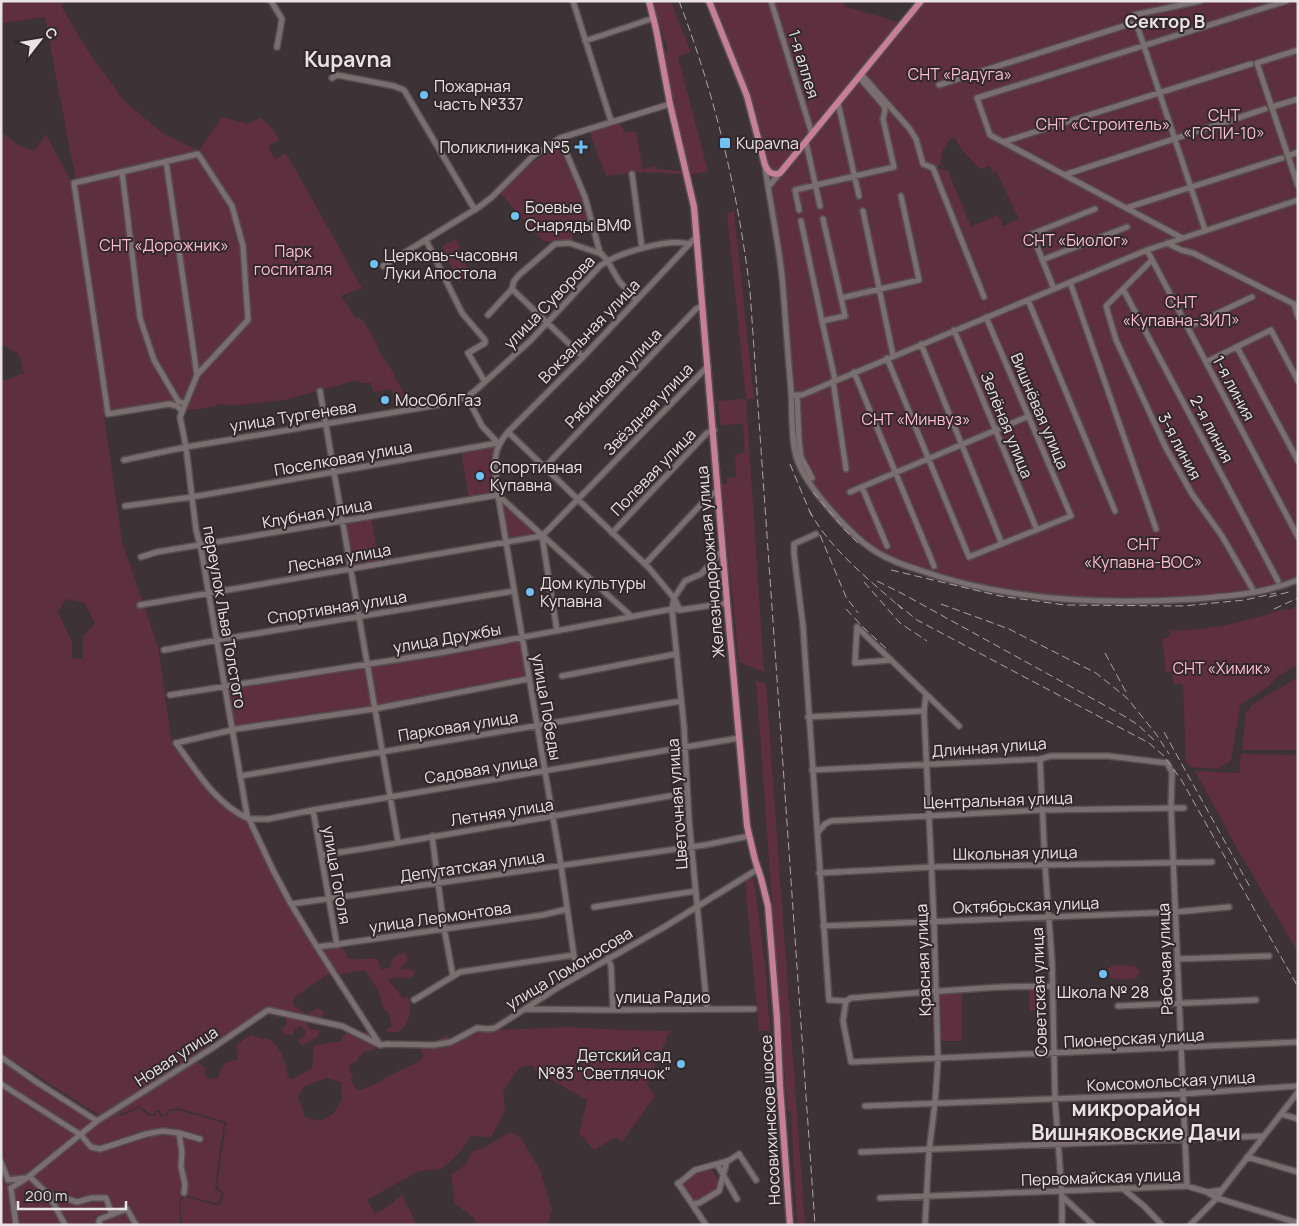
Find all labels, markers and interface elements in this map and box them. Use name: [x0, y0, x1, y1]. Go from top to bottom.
district label: Сектор В: [1125, 9, 1205, 33]
north arrow: [15, 15, 65, 65]
text: С: [41, 24, 62, 42]
street label: 1-я аллея: [783, 27, 825, 101]
district label: Kupavna: [304, 45, 392, 73]
park label: СНТ «Радуга»: [908, 63, 1012, 85]
place label: Пожарная часть №337: [434, 75, 524, 115]
marker: Пожарная часть №337: [418, 89, 430, 101]
park label: СНТ «ГСПИ-10»: [1183, 104, 1265, 144]
park label: СНТ «Строитель»: [1036, 113, 1170, 135]
place label: Kupavna: [736, 132, 799, 154]
place label: Поликлиника №5: [440, 136, 570, 158]
marker: Kupavna: [718, 136, 732, 150]
marker: Поликлиника №5: [574, 140, 588, 154]
place label: Боевые Снаряды ВМФ: [525, 196, 631, 236]
marker: Боевые Снаряды ВМФ: [509, 210, 521, 222]
park label: СНТ «Биолог»: [1023, 229, 1129, 251]
park label: СНТ «Дорожник»: [99, 234, 229, 256]
park label: Парк госпиталя: [254, 240, 332, 280]
place label: Церковь-часовня Луки Апостола: [384, 244, 518, 284]
street label: улица Суворова: [498, 250, 600, 354]
marker: Церковь-часовня Луки Апостола: [368, 258, 380, 270]
street label: Вокзальная улица: [533, 274, 645, 388]
park label: СНТ «Купавна-ЗИЛ»: [1122, 291, 1240, 331]
street label: Рябиновая улица: [560, 323, 666, 433]
street label: Вишнёвая улица: [1006, 349, 1074, 473]
street label: 1-я линия: [1208, 352, 1260, 424]
street label: Звёздная улица: [598, 358, 698, 460]
street label: Зелёная улица: [976, 368, 1038, 482]
place label: МосОблГаз: [395, 389, 481, 411]
street label: 2-я линия: [1185, 391, 1239, 467]
marker: МосОблГаз: [379, 394, 391, 406]
street label: улица Тургенева: [228, 395, 358, 437]
park label: СНТ «Минвуз»: [862, 408, 970, 430]
street label: 3-я линия: [1153, 408, 1207, 484]
street label: Полевая улица: [606, 423, 700, 521]
street label: Поселковая улица: [272, 435, 414, 481]
place label: Спортивная Купавна: [490, 456, 582, 496]
street label: Железнодорожная улица: [691, 465, 729, 659]
marker: Спортивная Купавна: [474, 470, 486, 482]
street label: Клубная улица: [260, 492, 374, 534]
street label: переулок Льва Толстого: [198, 524, 252, 710]
park label: СНТ «Купавна-ВОС»: [1084, 533, 1202, 573]
street label: Лесная улица: [285, 538, 393, 578]
place label: Дом культуры Купавна: [540, 572, 646, 612]
street label: Спортивная улица: [266, 585, 408, 629]
marker: Дом культуры Купавна: [524, 586, 536, 598]
street label: улица Дружбы: [391, 618, 503, 658]
street label: улица Победы: [527, 652, 567, 762]
park label: СНТ «Химик»: [1173, 657, 1271, 679]
street label: Парковая улица: [396, 706, 520, 746]
street label: Длинная улица: [931, 732, 1047, 762]
street label: Цветочная улица: [661, 738, 693, 870]
street label: Садовая улица: [423, 749, 539, 789]
street label: Центральная улица: [923, 786, 1073, 814]
street label: Летняя улица: [449, 793, 555, 831]
street label: улица Гоголя: [317, 824, 357, 926]
street label: Школьная улица: [952, 841, 1078, 865]
street label: Депутатская улица: [398, 845, 546, 887]
street label: Октябрьская улица: [952, 891, 1100, 919]
street label: улица Лермонтова: [368, 896, 512, 938]
street label: Рабочая улица: [1152, 903, 1178, 1015]
street label: Красная улица: [910, 904, 936, 1016]
street label: улица Ломоносова: [502, 921, 636, 1015]
street label: Советская улица: [1026, 927, 1052, 1057]
marker: Школа № 28: [1097, 968, 1109, 980]
place label: Школа № 28: [1057, 981, 1149, 1003]
street label: улица Радио: [615, 986, 711, 1008]
street label: Новая улица: [130, 1021, 222, 1091]
street label: Пионерская улица: [1063, 1023, 1205, 1053]
street label: Носовихинское шоссе: [755, 1034, 785, 1206]
place label: Детский сад №83 "Светлячок": [538, 1044, 671, 1084]
marker: Детский сад №83 "Светлячок": [675, 1058, 687, 1070]
street label: Комсомольская улица: [1086, 1066, 1256, 1096]
district label: микрорайон Вишняковские Дачи: [1031, 1094, 1241, 1146]
street label: Первомайская улица: [1021, 1163, 1181, 1191]
scale bar: [18, 1178, 125, 1210]
text: 200 m: [25, 1185, 68, 1206]

